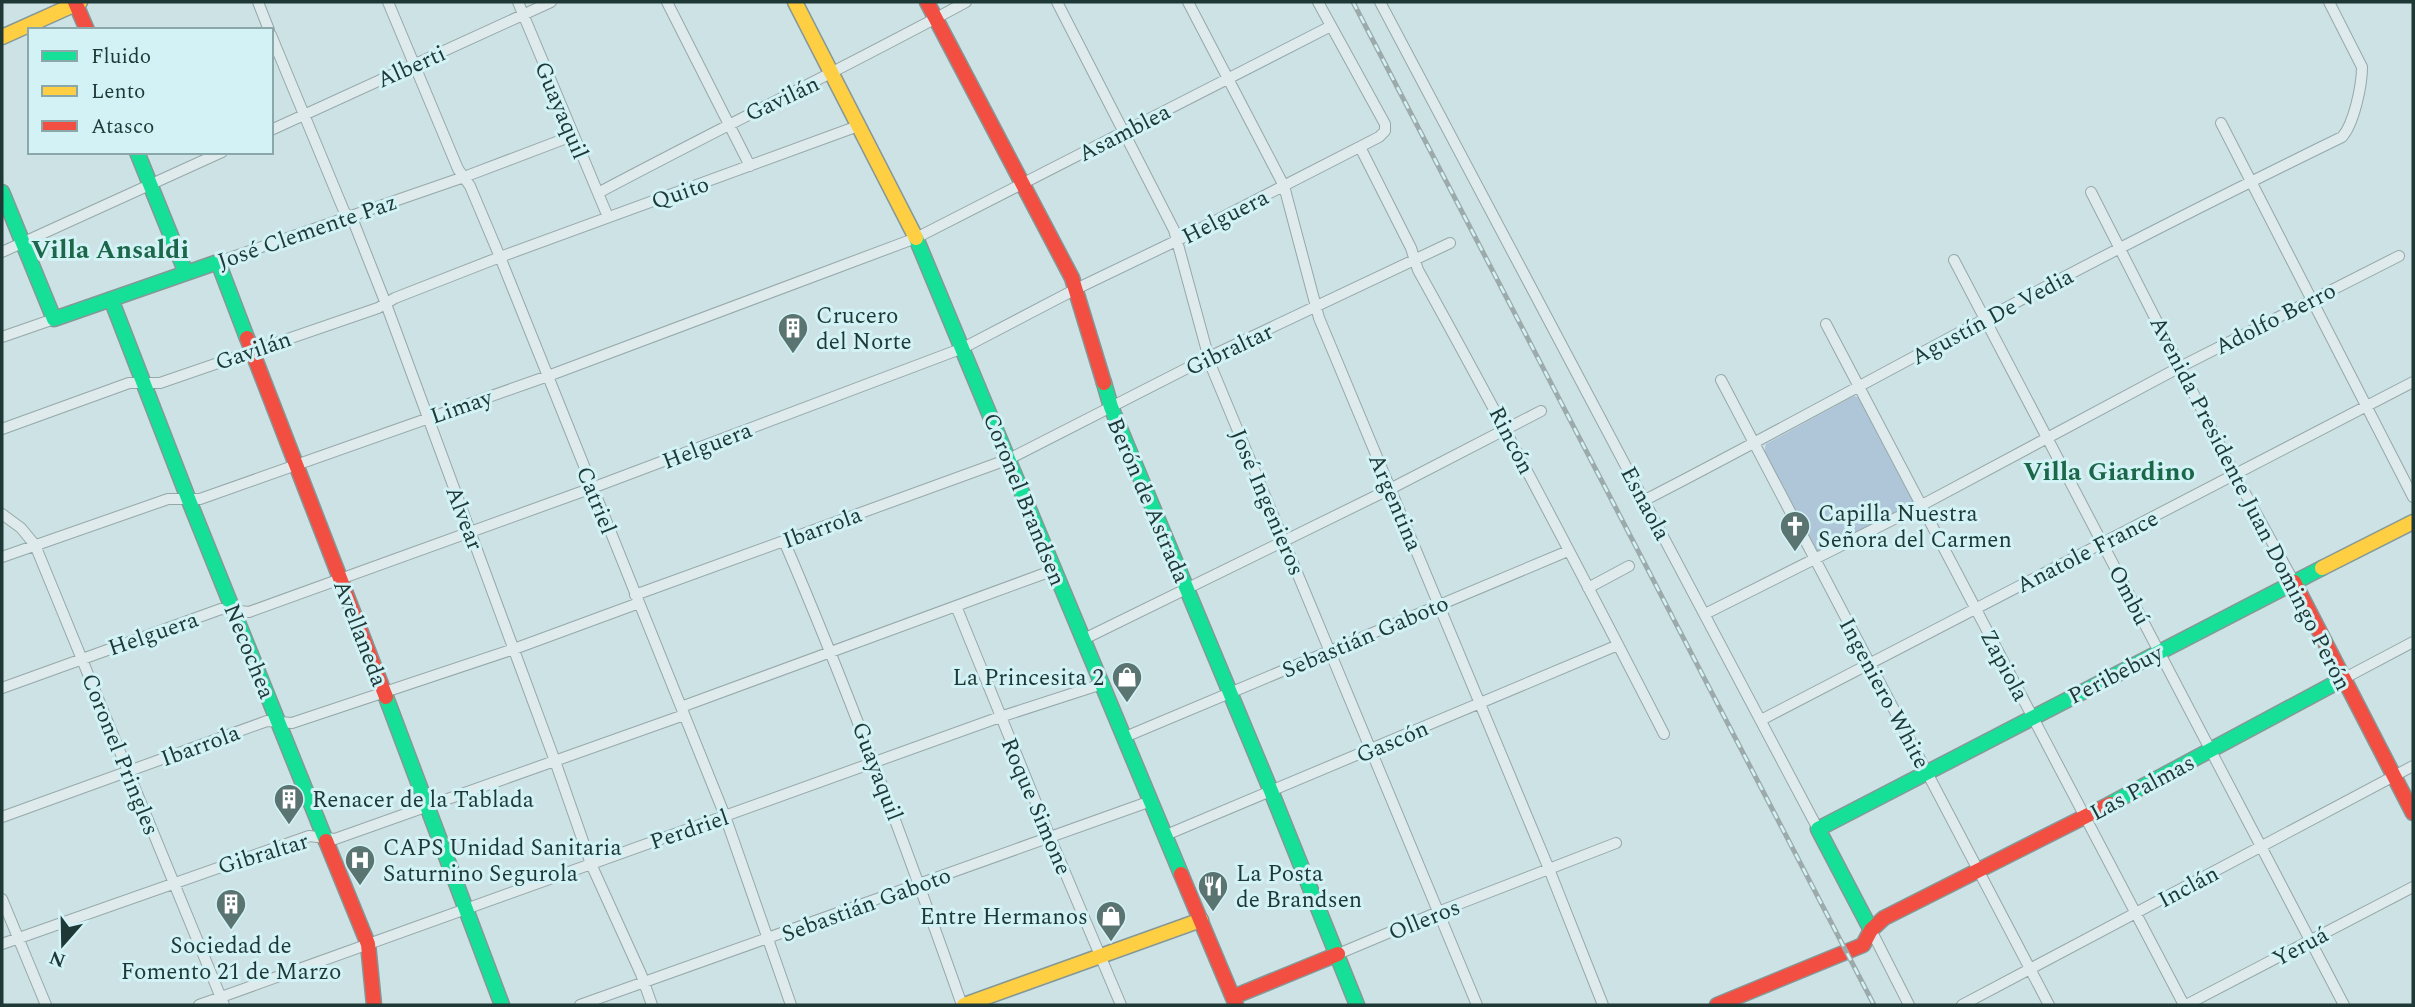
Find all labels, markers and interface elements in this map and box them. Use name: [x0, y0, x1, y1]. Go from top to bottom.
legend: [28, 28, 273, 154]
street label: Alberti: [371, 37, 452, 98]
text: Fluido: [91, 41, 151, 73]
street label: Guayaquil: [524, 56, 597, 165]
street label: Gavilán: [740, 67, 826, 132]
text: Lento: [91, 76, 145, 108]
street label: Asamblea: [1072, 95, 1177, 172]
text: Atasco: [91, 111, 154, 143]
street label: Quito: [647, 167, 714, 220]
street label: Helguera: [1176, 180, 1275, 254]
street label: José Clemente Paz: [213, 185, 402, 280]
district label: Villa Ansaldi: [31, 230, 189, 270]
street label: Agustín De Vedia: [1905, 260, 2080, 375]
street label: Adolfo Berro: [2209, 274, 2342, 365]
place label: Crucero del Norte: [816, 299, 912, 360]
street label: Avenida Presidente Juan Domingo Perón: [2140, 310, 2360, 697]
building icon: Crucero del Norte: [776, 311, 810, 355]
street label: Gibraltar: [1180, 315, 1279, 386]
street label: Gavilán: [211, 322, 296, 381]
street label: Limay: [426, 380, 498, 434]
street label: Rincón: [1479, 400, 1543, 481]
street label: Coronel Brandsen: [973, 408, 1074, 591]
street label: Berón de Astrada: [1097, 412, 1198, 589]
street label: Helguera: [658, 413, 758, 480]
street label: José Ingenieros: [1220, 424, 1313, 581]
street label: Argentina: [1358, 448, 1431, 557]
district label: Villa Giardino: [2023, 452, 2195, 492]
street label: Esnaola: [1610, 460, 1679, 547]
street label: Catriel: [566, 461, 625, 540]
street label: Alvear: [435, 481, 492, 556]
place label: Capilla Nuestra Señora del Carmen: [1818, 497, 2012, 558]
street label: Ibarrola: [778, 498, 867, 559]
street label: Anatole France: [2010, 501, 2165, 603]
church icon: Capilla Nuestra Señora del Carmen: [1778, 509, 1812, 553]
street label: Ombú: [2099, 559, 2159, 632]
street label: Avellaneda: [323, 575, 396, 692]
street label: Sebastián Gaboto: [1277, 586, 1454, 688]
street label: Necochea: [214, 599, 284, 704]
street label: Helguera: [103, 603, 203, 666]
street label: Ingeniero White: [1829, 612, 1938, 776]
street label: Zapiola: [1970, 624, 2037, 708]
street label: Peribebuy: [2062, 636, 2170, 714]
shop icon: La Princesita 2: [1110, 660, 1144, 704]
place label: La Princesita 2: [952, 661, 1104, 696]
street label: Coronel Pringles: [71, 668, 168, 841]
street label: Gascón: [1351, 711, 1434, 773]
street label: Ibarrola: [156, 716, 245, 777]
street label: Guayaquil: [842, 717, 912, 826]
street label: Roque Simone: [991, 732, 1080, 881]
street label: Las Palmas: [2084, 746, 2201, 831]
building icon: Renacer de la Tablada: [272, 782, 306, 826]
place label: Renacer de la Tablada: [312, 783, 534, 818]
street label: Perdriel: [645, 801, 734, 860]
street label: Gibraltar: [214, 824, 313, 885]
place label: CAPS Unidad Sanitaria Saturnino Segurola: [383, 831, 622, 892]
hospital icon: CAPS Unidad Sanitaria Saturnino Segurola: [343, 843, 377, 887]
place label: La Posta de Brandsen: [1236, 857, 1362, 918]
street label: Inclán: [2152, 857, 2226, 918]
street label: Sebastián Gaboto: [777, 858, 956, 952]
restaurant icon: La Posta de Brandsen: [1196, 869, 1230, 913]
building icon: Sociedad de Fomento 21 de Marzo: [214, 887, 248, 931]
street label: Olleros: [1383, 890, 1466, 951]
shop icon: Entre Hermanos: [1094, 899, 1128, 943]
place label: Entre Hermanos: [920, 900, 1088, 935]
north arrow: [28, 909, 98, 979]
street label: Yeruá: [2266, 918, 2335, 977]
place label: Sociedad de Fomento 21 de Marzo: [121, 929, 341, 990]
text: N: [45, 942, 70, 975]

